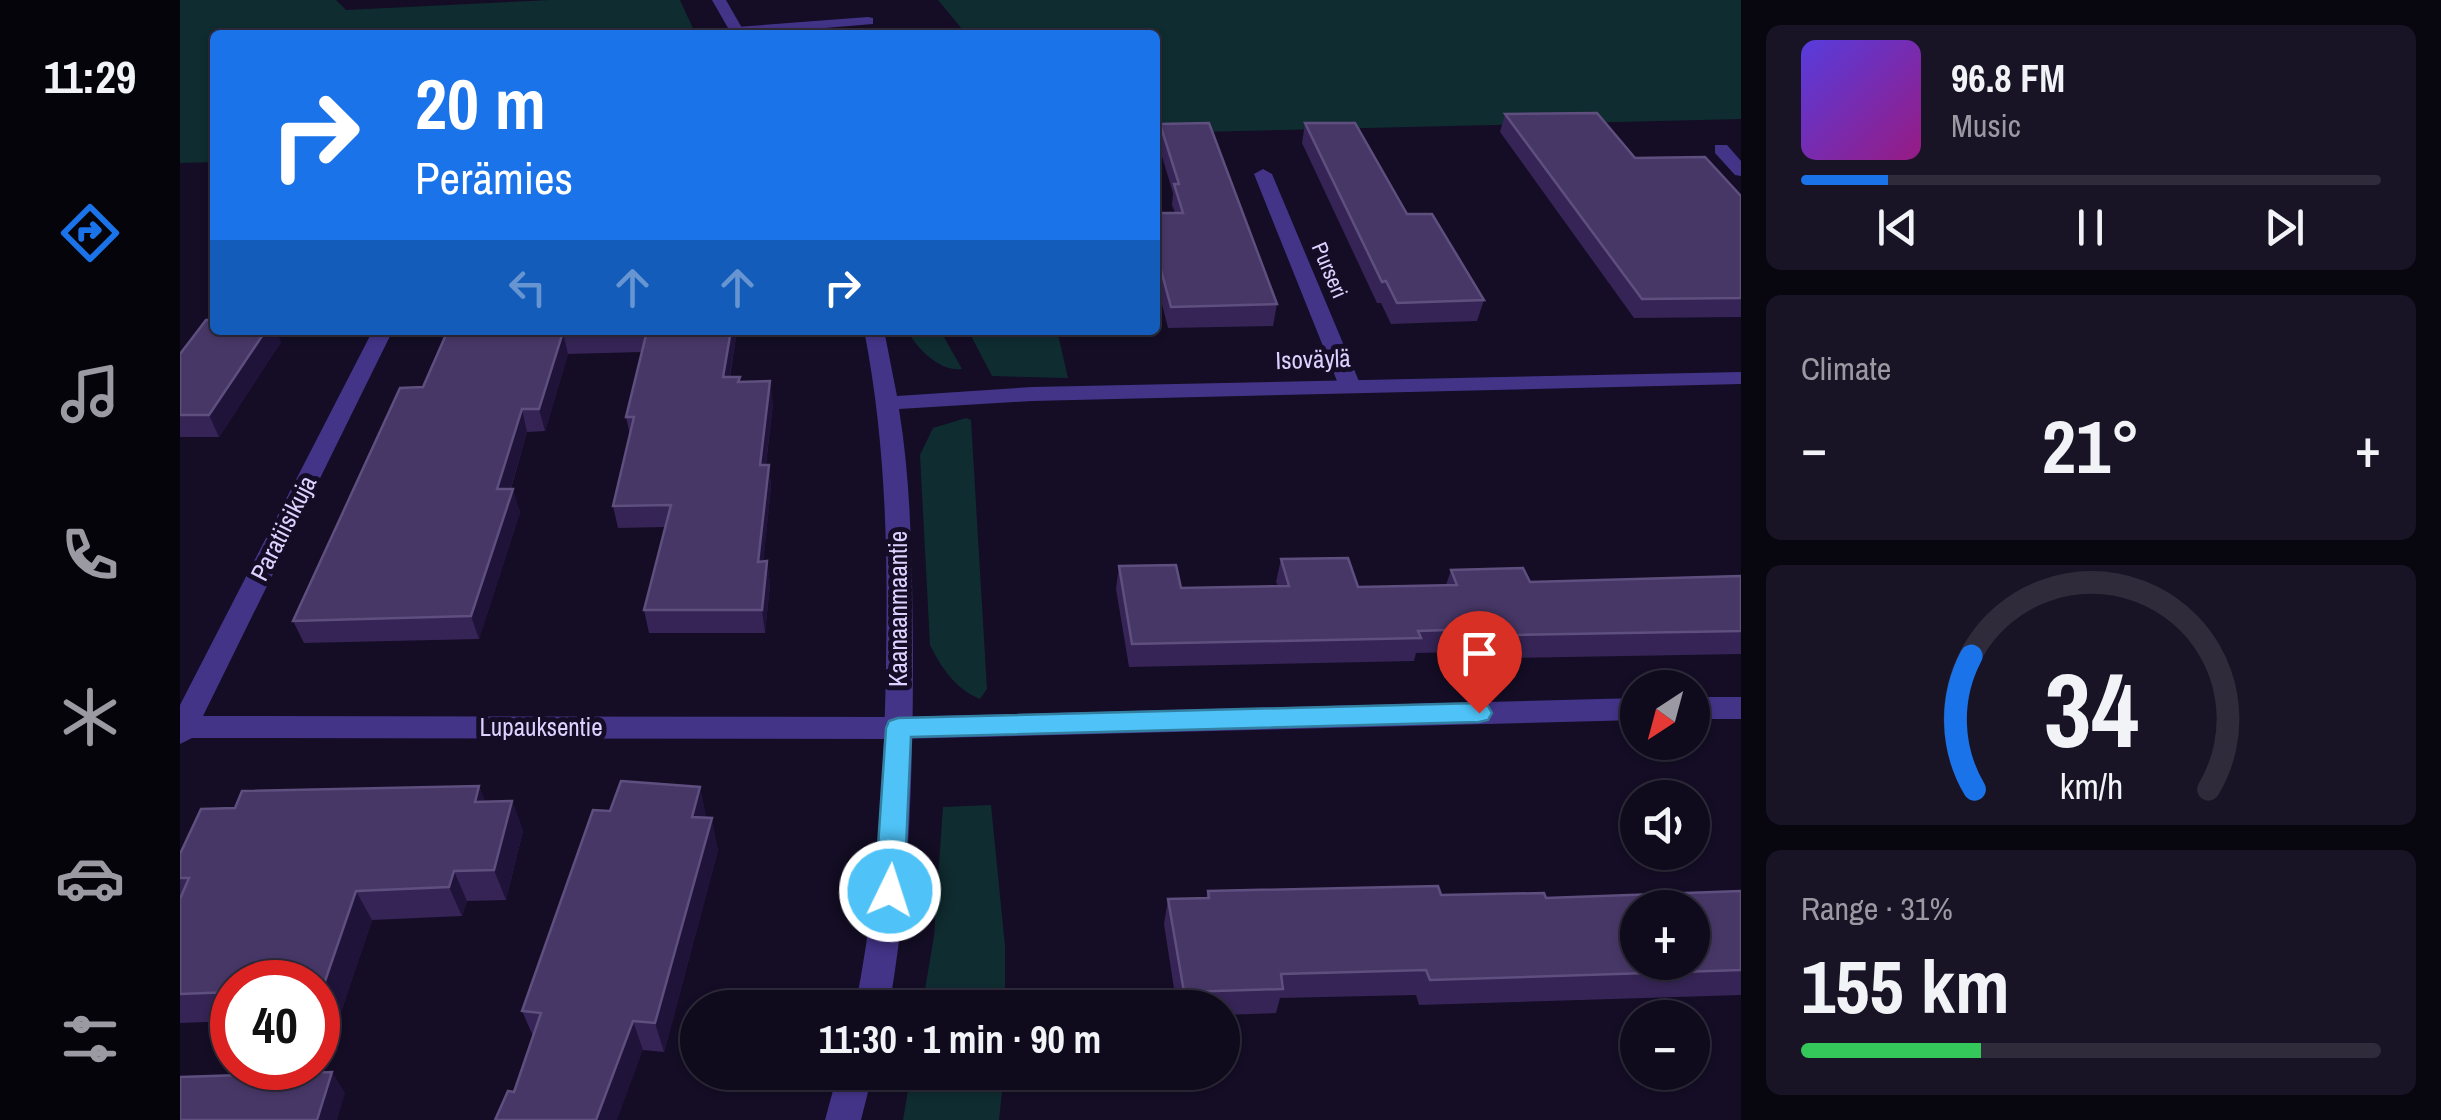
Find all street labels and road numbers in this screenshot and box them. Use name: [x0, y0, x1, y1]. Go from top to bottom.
street label: Purseri: [1305, 237, 1355, 303]
street label: Isoväylä: [1275, 341, 1352, 377]
street label: Paratiisikuja: [242, 469, 324, 586]
street label: Kaanaanmaantie: [881, 531, 915, 687]
street label: Lupauksentie: [479, 710, 603, 744]

